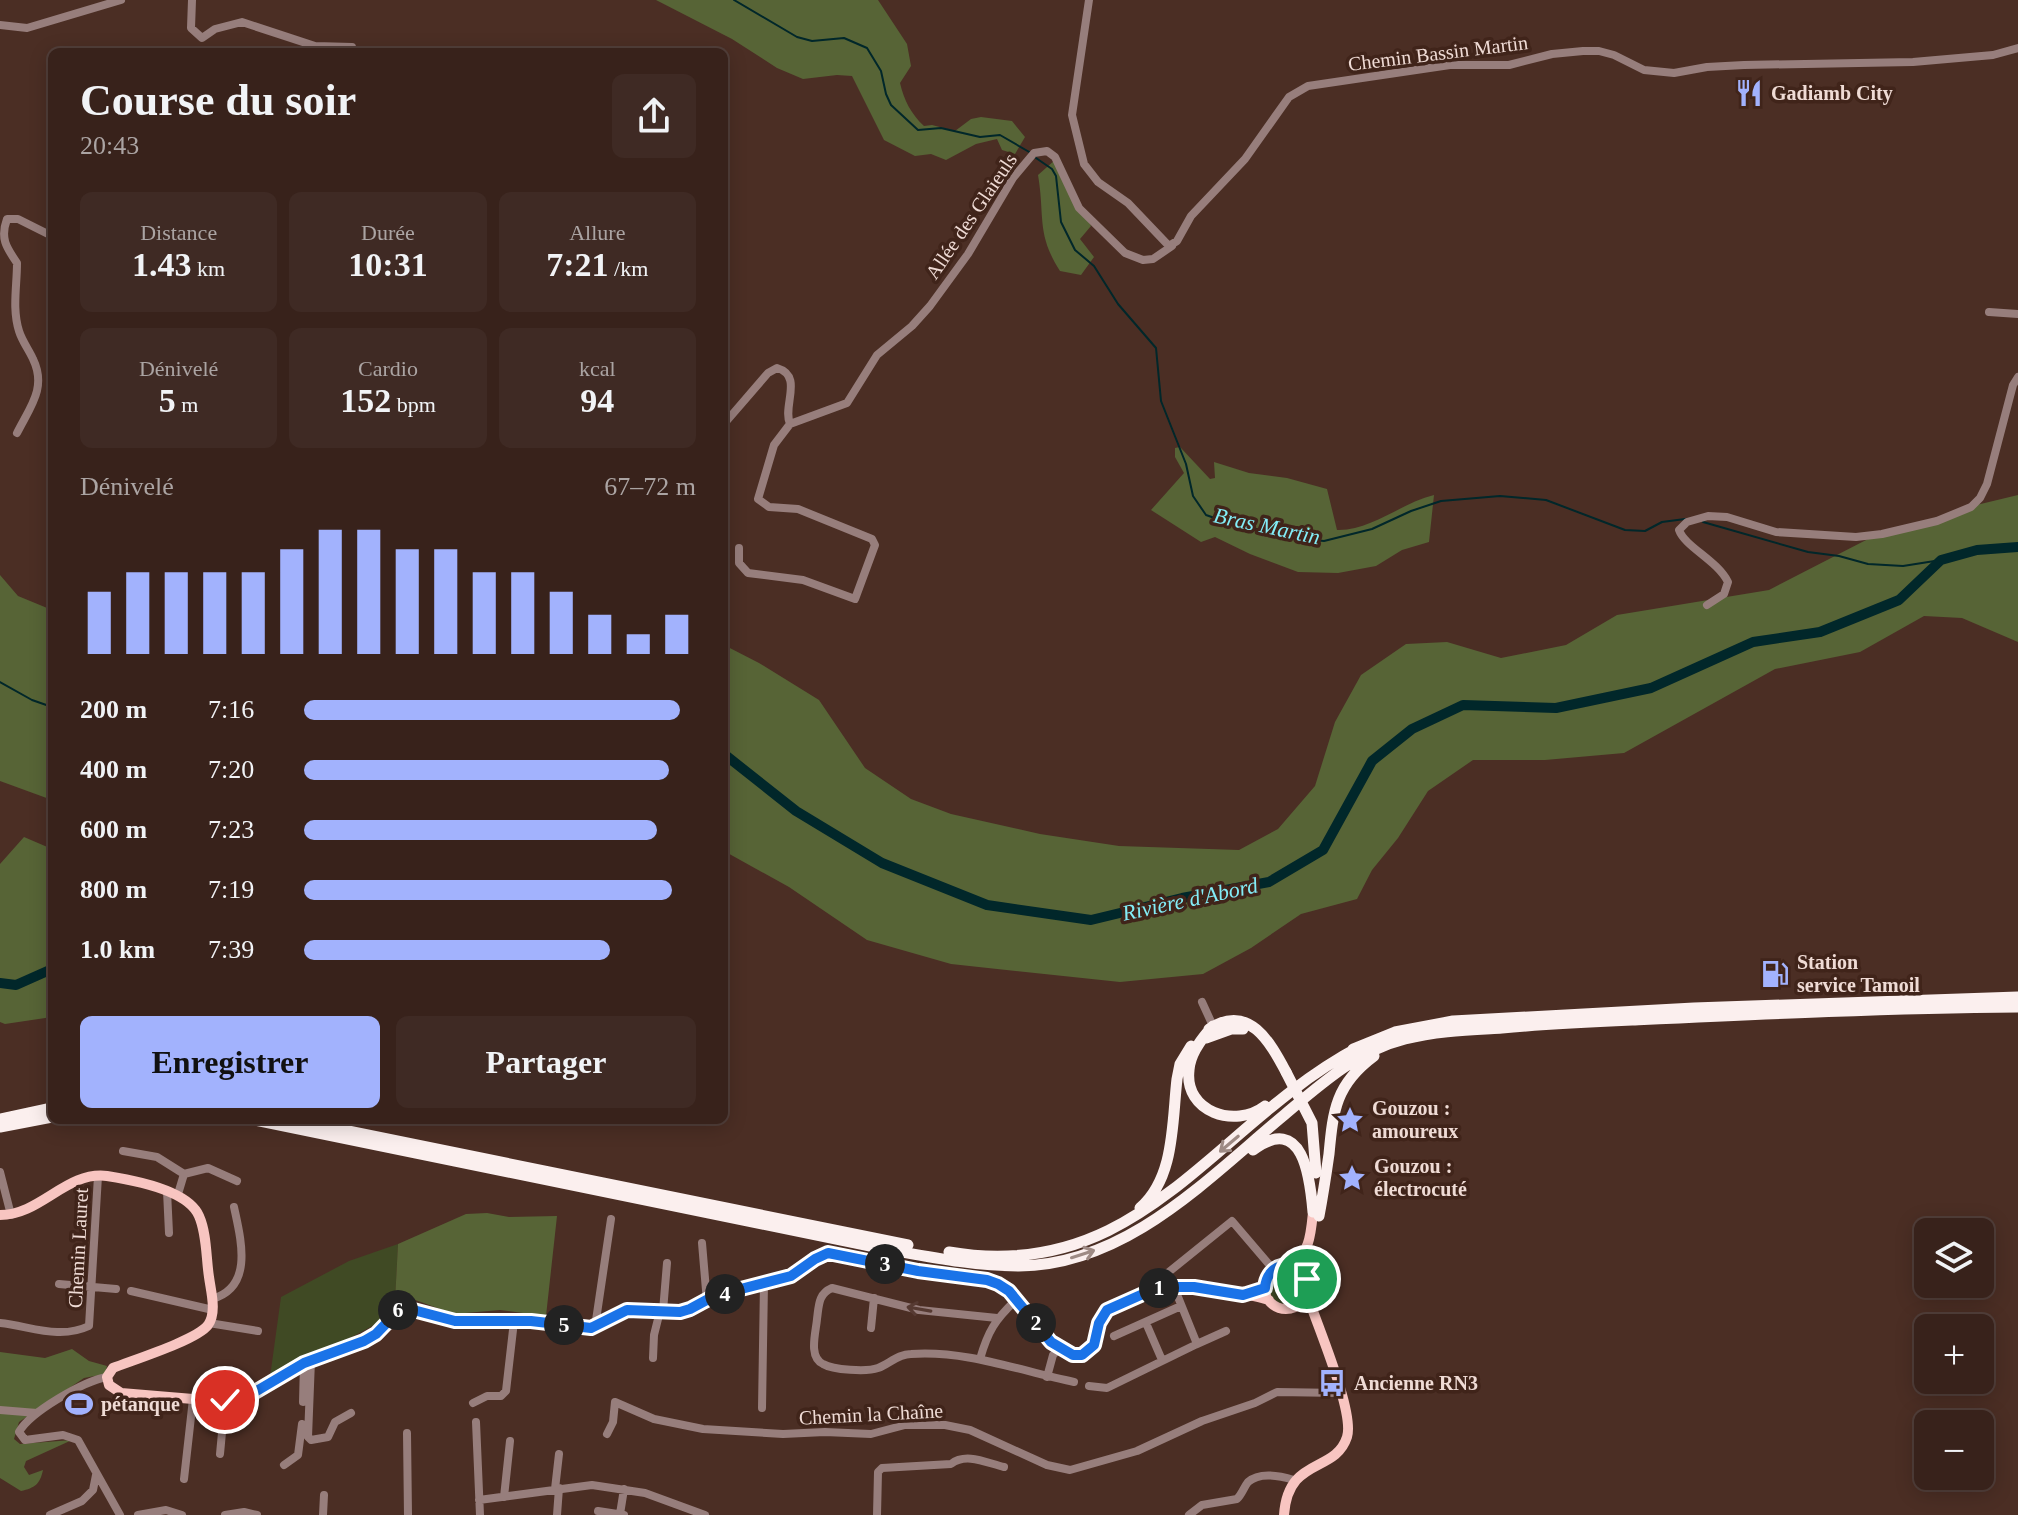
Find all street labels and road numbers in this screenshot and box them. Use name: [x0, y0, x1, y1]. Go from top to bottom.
street label: Chemin Bassin Martin: [1347, 31, 1529, 75]
street label: Allée des Glaieuls: [921, 149, 1021, 283]
street label: Chemin Lauret: [64, 1187, 92, 1309]
street label: Chemin la Chaîne: [798, 1399, 944, 1429]

